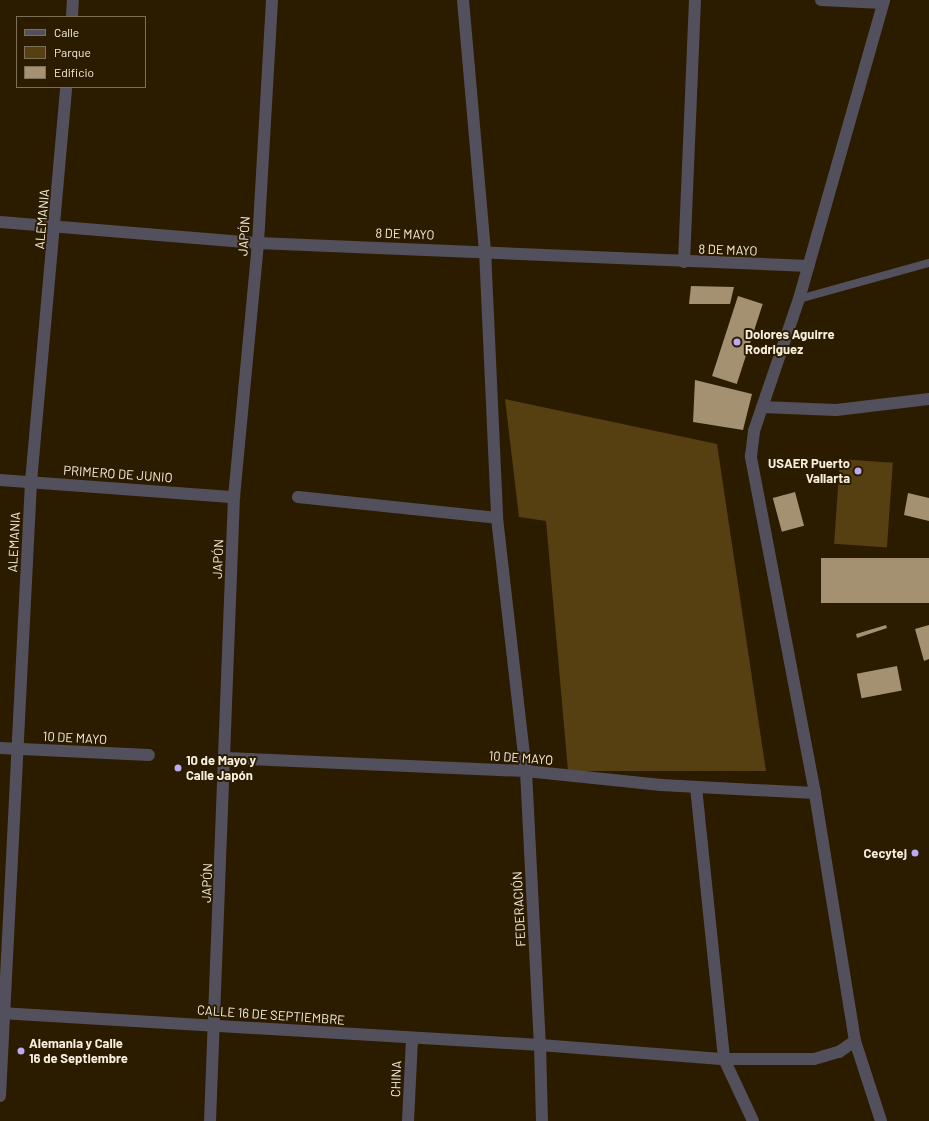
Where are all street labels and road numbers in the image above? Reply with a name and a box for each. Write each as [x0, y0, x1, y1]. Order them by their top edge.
street label: ALEMANIA [32, 188, 52, 250]
street label: JAPÓN [235, 216, 253, 256]
street label: 8 DE MAYO [375, 225, 435, 243]
street label: 8 DE MAYO [698, 241, 758, 259]
street label: PRIMERO DE JUNIO [63, 462, 173, 486]
street label: ALEMANIA [5, 511, 23, 573]
street label: JAPÓN [210, 539, 226, 579]
street label: 10 DE MAYO [42, 729, 108, 747]
street label: 10 DE MAYO [488, 748, 554, 768]
street label: JAPÓN [199, 863, 215, 903]
street label: FEDERACIÓN [509, 871, 529, 947]
street label: CALLE 16 DE SEPTIEMBRE [196, 1002, 346, 1028]
street label: CHINA [388, 1061, 404, 1097]

